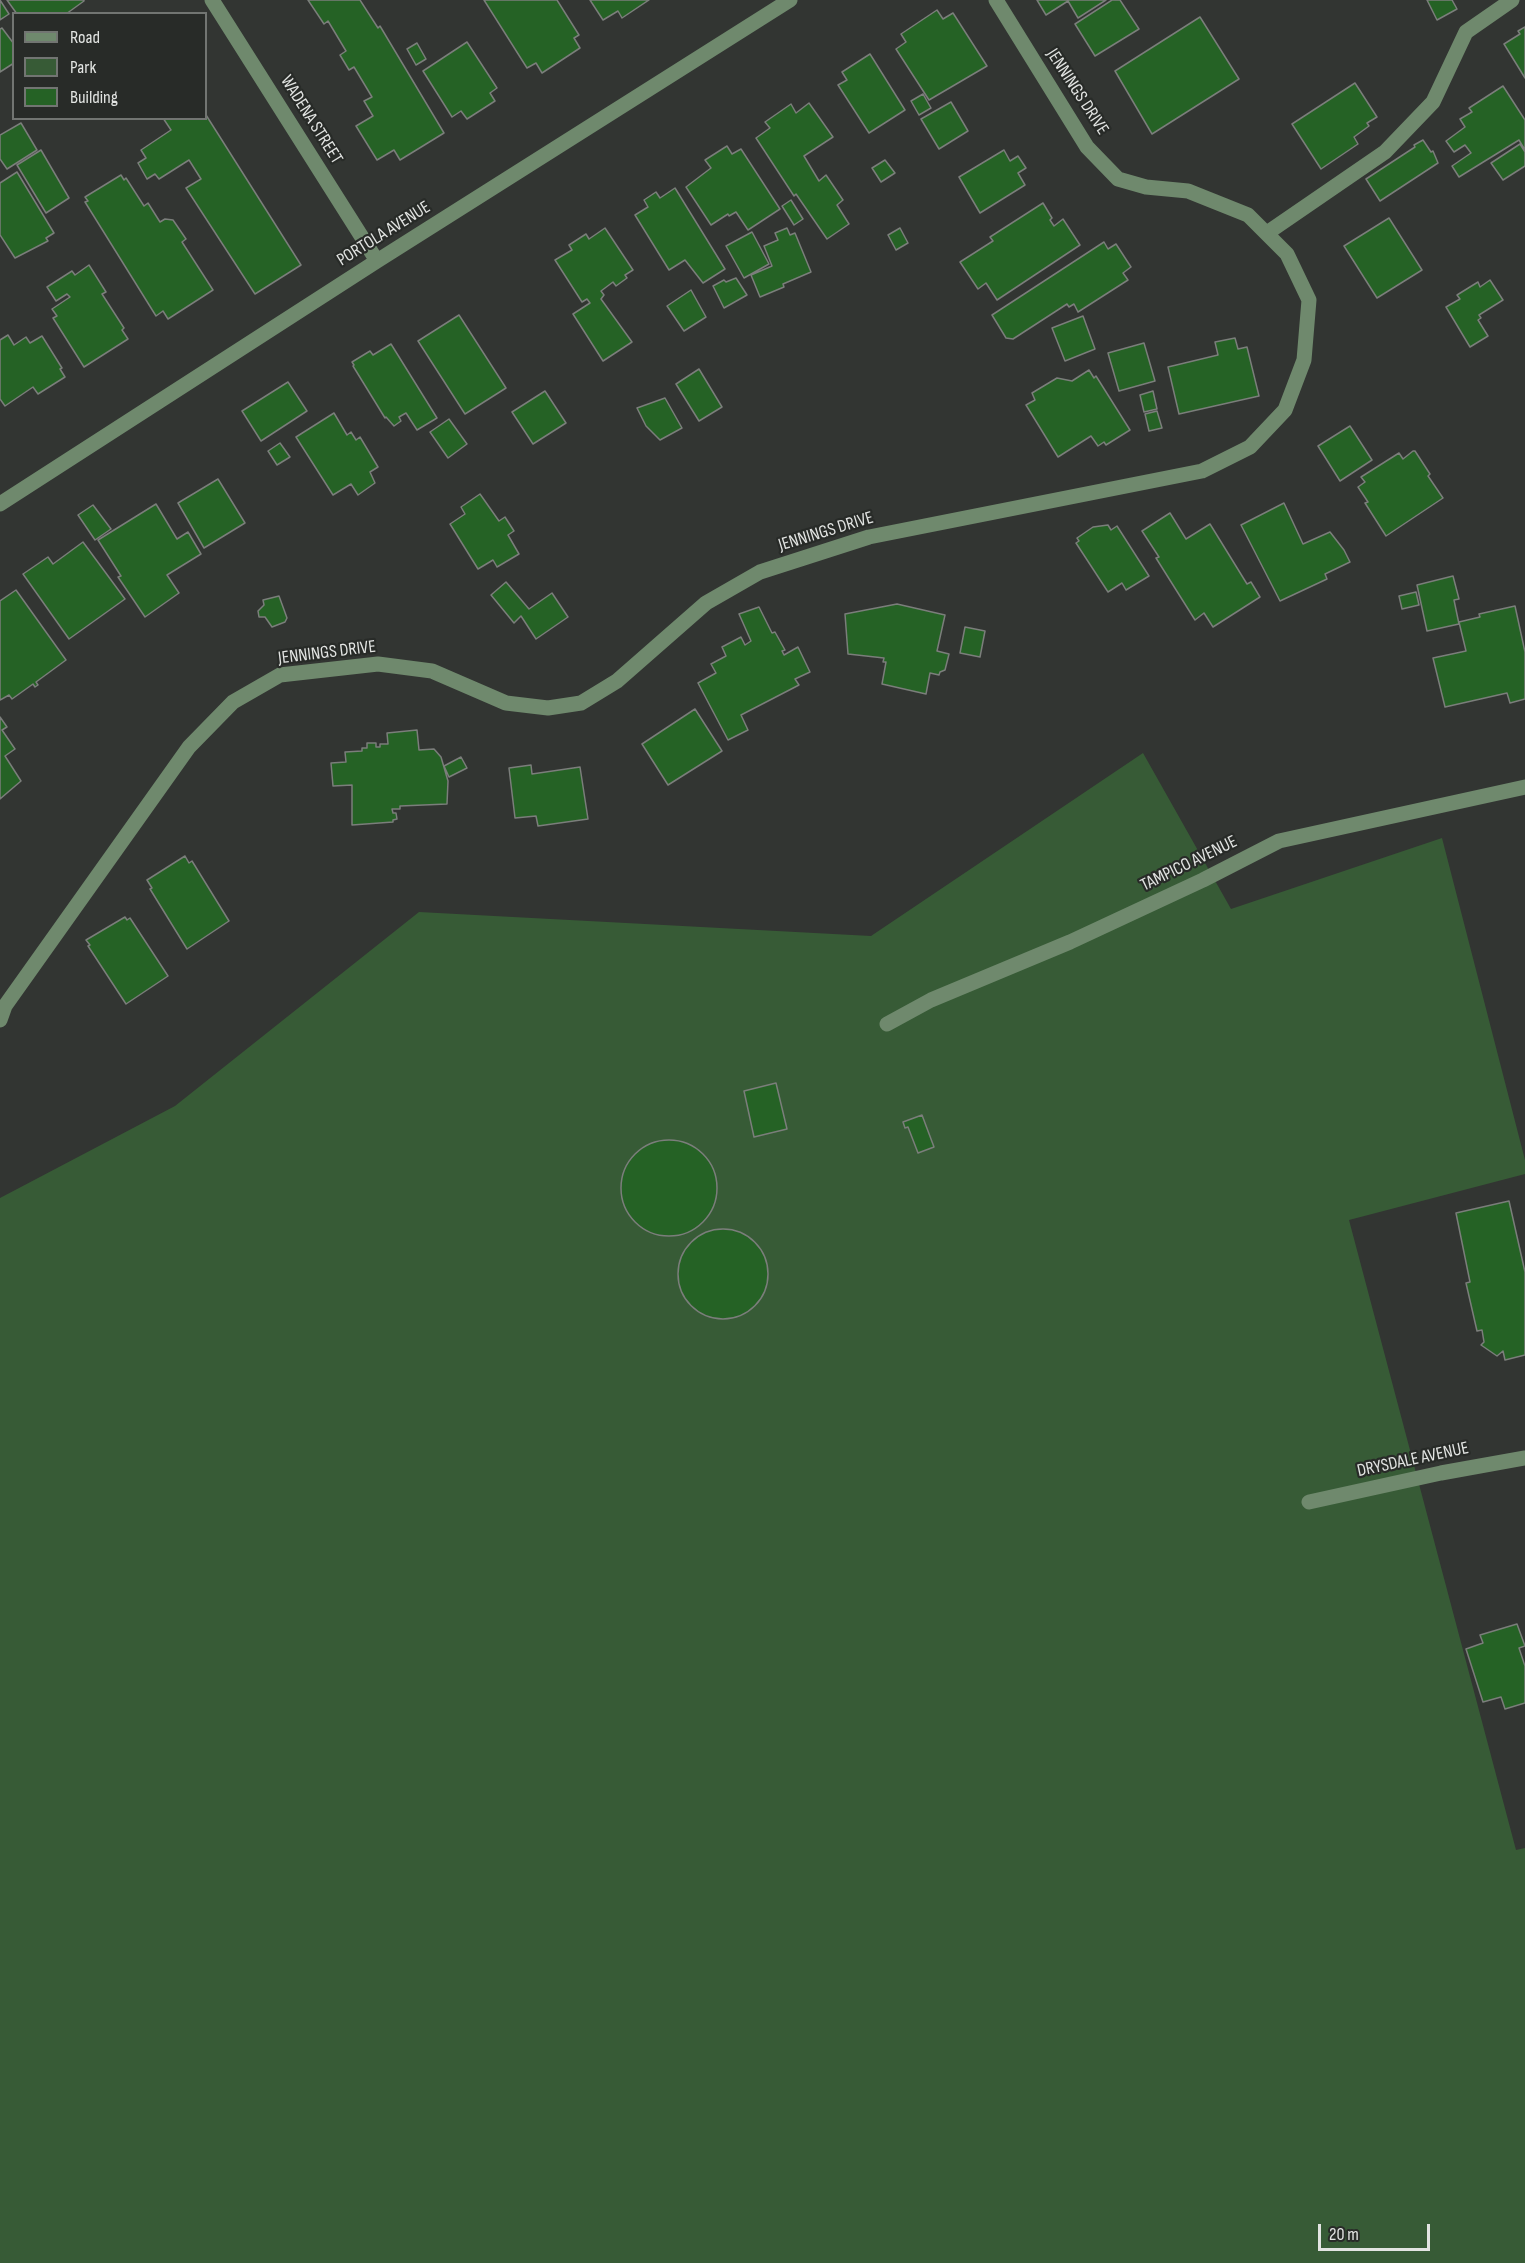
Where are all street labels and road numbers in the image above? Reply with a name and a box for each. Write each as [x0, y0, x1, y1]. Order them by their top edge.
street label: JENNINGS DRIVE [1041, 45, 1113, 139]
street label: WADENA STREET [275, 72, 347, 168]
street label: PORTOLA AVENUE [333, 197, 435, 271]
street label: JENNINGS DRIVE [776, 507, 876, 557]
street label: JENNINGS DRIVE [277, 636, 377, 670]
street label: TAMPICO AVENUE [1137, 831, 1241, 897]
street label: DRYSDALE AVENUE [1355, 1438, 1471, 1482]

